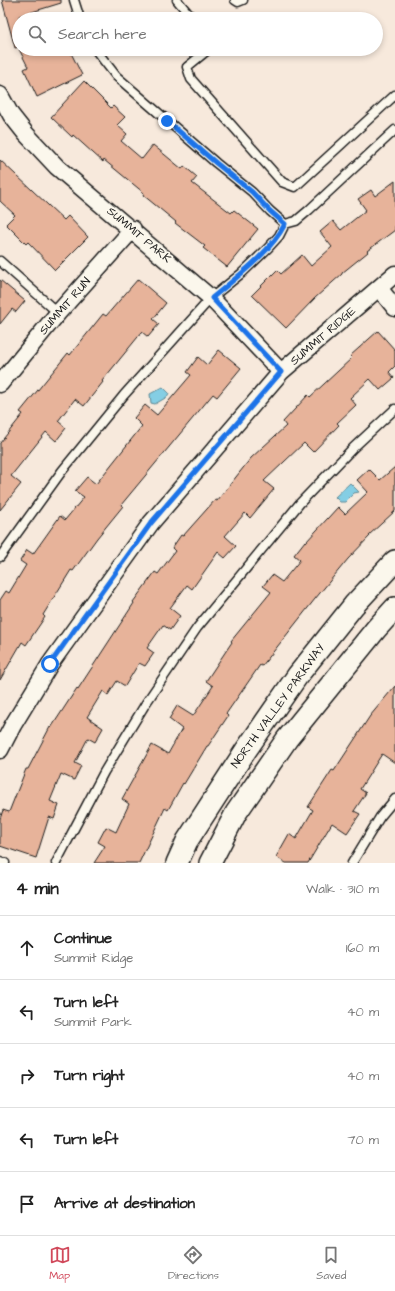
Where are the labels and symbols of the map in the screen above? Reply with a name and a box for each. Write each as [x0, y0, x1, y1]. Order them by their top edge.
route end [158, 112, 176, 130]
street label: SUMMIT PARK [103, 203, 175, 268]
street label: SUMMIT RUN [35, 273, 95, 338]
street label: SUMMIT RIDGE [286, 303, 360, 369]
street label: NORTH VALLEY PARKWAY [227, 640, 329, 772]
route start [41, 655, 59, 673]

